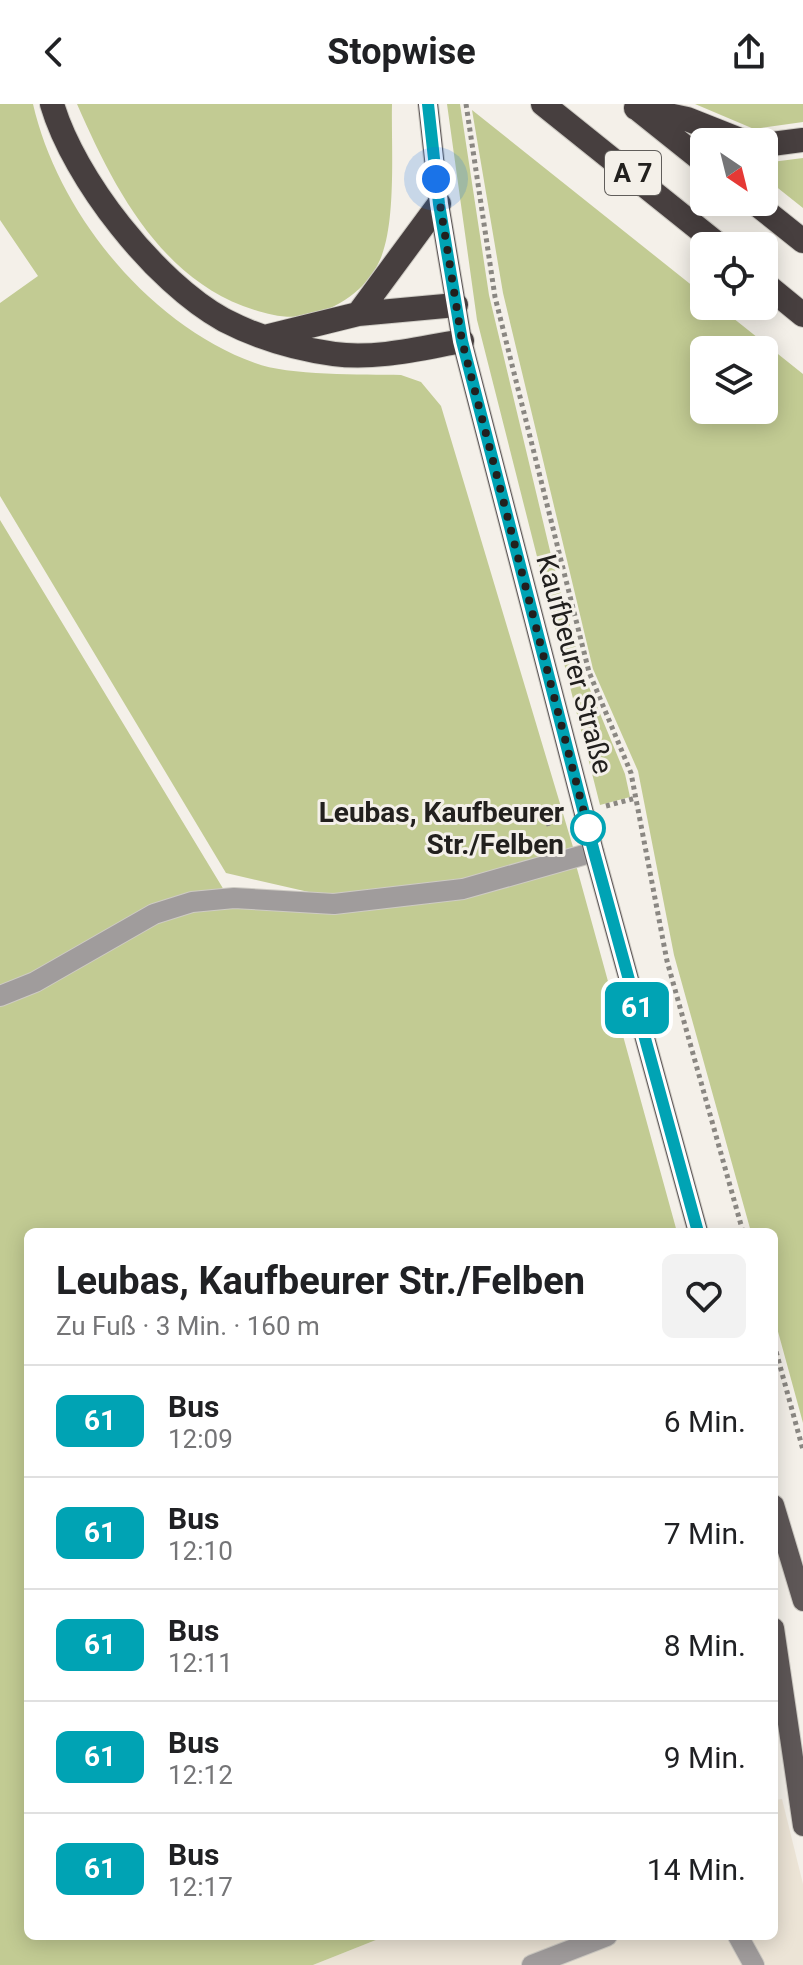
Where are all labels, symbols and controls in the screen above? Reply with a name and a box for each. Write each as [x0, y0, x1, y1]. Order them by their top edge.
icon: back [32, 30, 76, 74]
icon: share [727, 30, 771, 74]
text: Stopwise [327, 31, 476, 73]
north arrow [690, 128, 778, 216]
map controls [690, 128, 778, 424]
road number: A 7 [605, 151, 661, 195]
your location [416, 159, 456, 199]
button: locate [690, 232, 778, 320]
button: layers [690, 336, 778, 424]
street label: Kaufbeurer Straße [529, 551, 620, 778]
place label: Leubas, Kaufbeurer Str./Felben [319, 796, 564, 861]
marker: Leubas, Kaufbeurer Str./Felben [571, 811, 605, 845]
line badge: 61 [601, 982, 673, 1034]
text: 61 [621, 991, 653, 1024]
button: heart [662, 1254, 746, 1338]
text: Leubas, Kaufbeurer Str./Felben [56, 1259, 585, 1303]
text: Zu Fuß · 3 Min. · 160 m [56, 1311, 320, 1341]
text: Bus [168, 1389, 219, 1424]
text: 61 [84, 1404, 116, 1437]
text: 6 Min. [664, 1404, 746, 1439]
text: 12:09 [168, 1424, 233, 1454]
text: Bus [168, 1501, 219, 1536]
text: 61 [84, 1516, 116, 1549]
text: 7 Min. [664, 1516, 746, 1551]
text: 12:10 [168, 1536, 233, 1566]
text: Bus [168, 1613, 219, 1648]
text: 61 [84, 1628, 116, 1661]
text: 8 Min. [664, 1628, 746, 1663]
text: 12:11 [168, 1648, 233, 1678]
text: Bus [168, 1725, 219, 1760]
text: 61 [84, 1740, 116, 1773]
text: 9 Min. [664, 1740, 746, 1775]
text: 12:12 [168, 1760, 233, 1790]
text: Bus [168, 1837, 219, 1872]
text: 61 [84, 1852, 116, 1885]
text: 14 Min. [647, 1852, 746, 1887]
text: 12:17 [168, 1872, 233, 1902]

